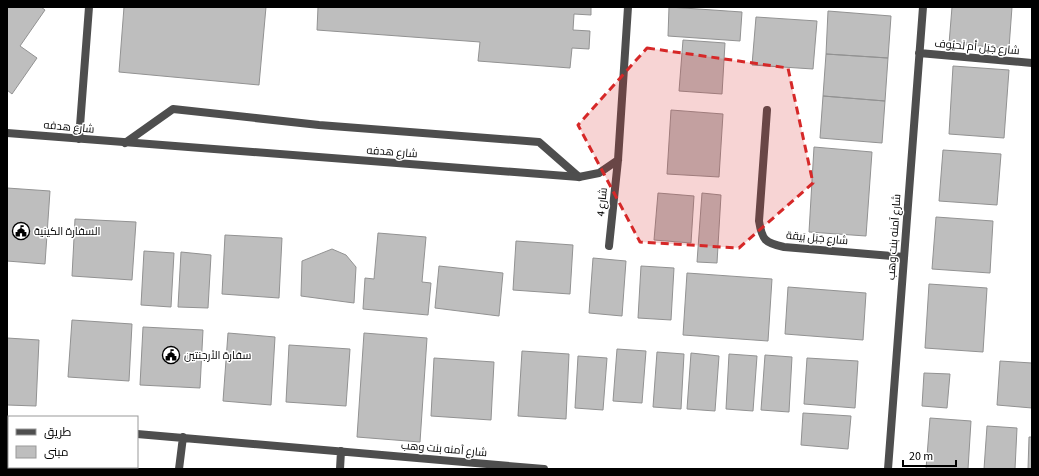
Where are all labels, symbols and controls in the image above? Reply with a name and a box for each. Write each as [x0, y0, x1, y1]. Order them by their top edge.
street label: شارع جَبَل أم لَحيُوف [934, 36, 1020, 58]
street label: شارع هدفه [43, 117, 95, 137]
street label: شارع هدفه [366, 143, 418, 161]
street label: شارع 4 [593, 187, 611, 217]
street label: شارع آمنه بنت وهب [884, 193, 904, 281]
public building icon: السفارة الكينية [11, 221, 31, 241]
place label: السفارة الكينية [34, 224, 101, 239]
street label: شارع جَبَل بَيقة [785, 228, 849, 248]
public building icon: سفارة الأرجنتين [161, 345, 181, 365]
place label: سفارة الأرجنتين [184, 348, 251, 363]
legend [8, 416, 138, 468]
text: طريق [44, 424, 72, 441]
street label: شارع آمنه بنت وهب [400, 438, 488, 460]
scale bar [903, 442, 956, 468]
text: مبنى [44, 444, 69, 461]
text: 20 m [909, 448, 933, 465]

